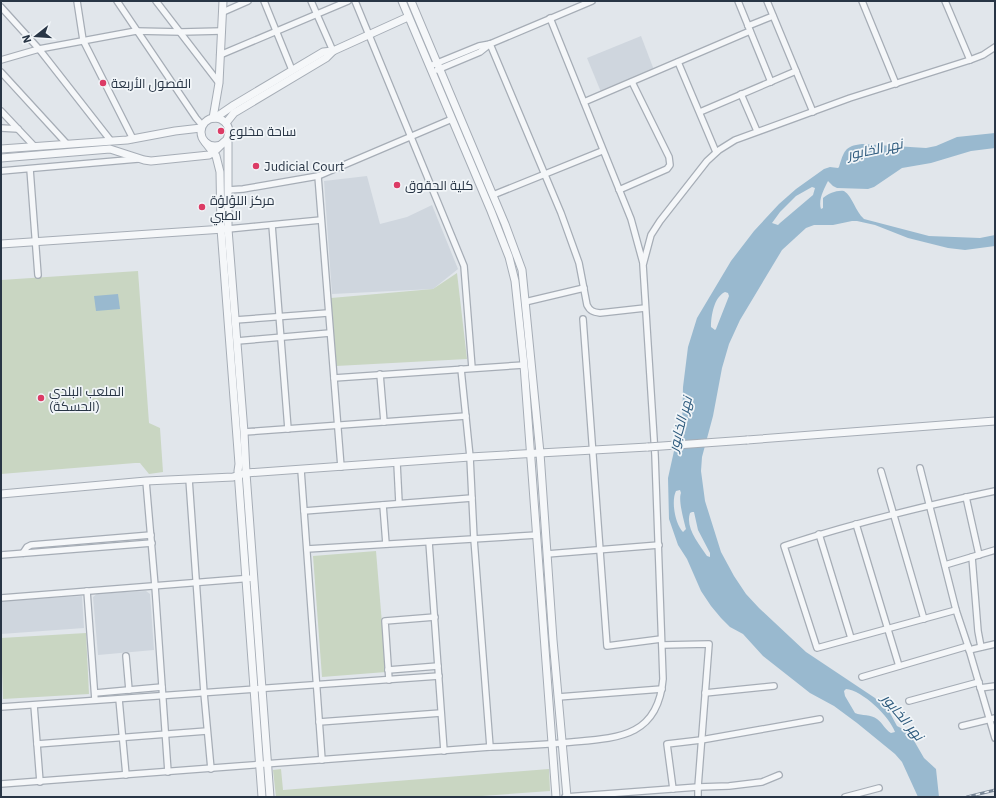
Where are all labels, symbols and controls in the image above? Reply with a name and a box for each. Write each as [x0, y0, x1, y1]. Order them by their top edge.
north arrow [16, 16, 56, 56]
text: N [19, 33, 34, 45]
place label: الفصول الأربعة [111, 75, 191, 92]
marker: الفصول الأربعة [98, 78, 108, 88]
place label: ساحة مخلوع [229, 123, 296, 140]
marker: ساحة مخلوع [216, 126, 226, 136]
water label: نهر الخابور [844, 134, 906, 164]
place label: Judicial Court [264, 158, 344, 175]
marker: Judicial Court [251, 161, 261, 171]
place label: كلية الحقوق [405, 177, 473, 194]
marker: كلية الحقوق [392, 180, 402, 190]
place label: مركز اللؤلؤة الطبي [210, 192, 275, 226]
marker: مركز اللؤلؤة الطبي [197, 202, 207, 212]
place label: الملعب البلدي (الحسكة) [49, 383, 124, 415]
marker: الملعب البلدي (الحسكة) [36, 393, 46, 403]
water label: نهر الخابور [664, 393, 696, 455]
water label: نهر الخابور [877, 688, 929, 745]

